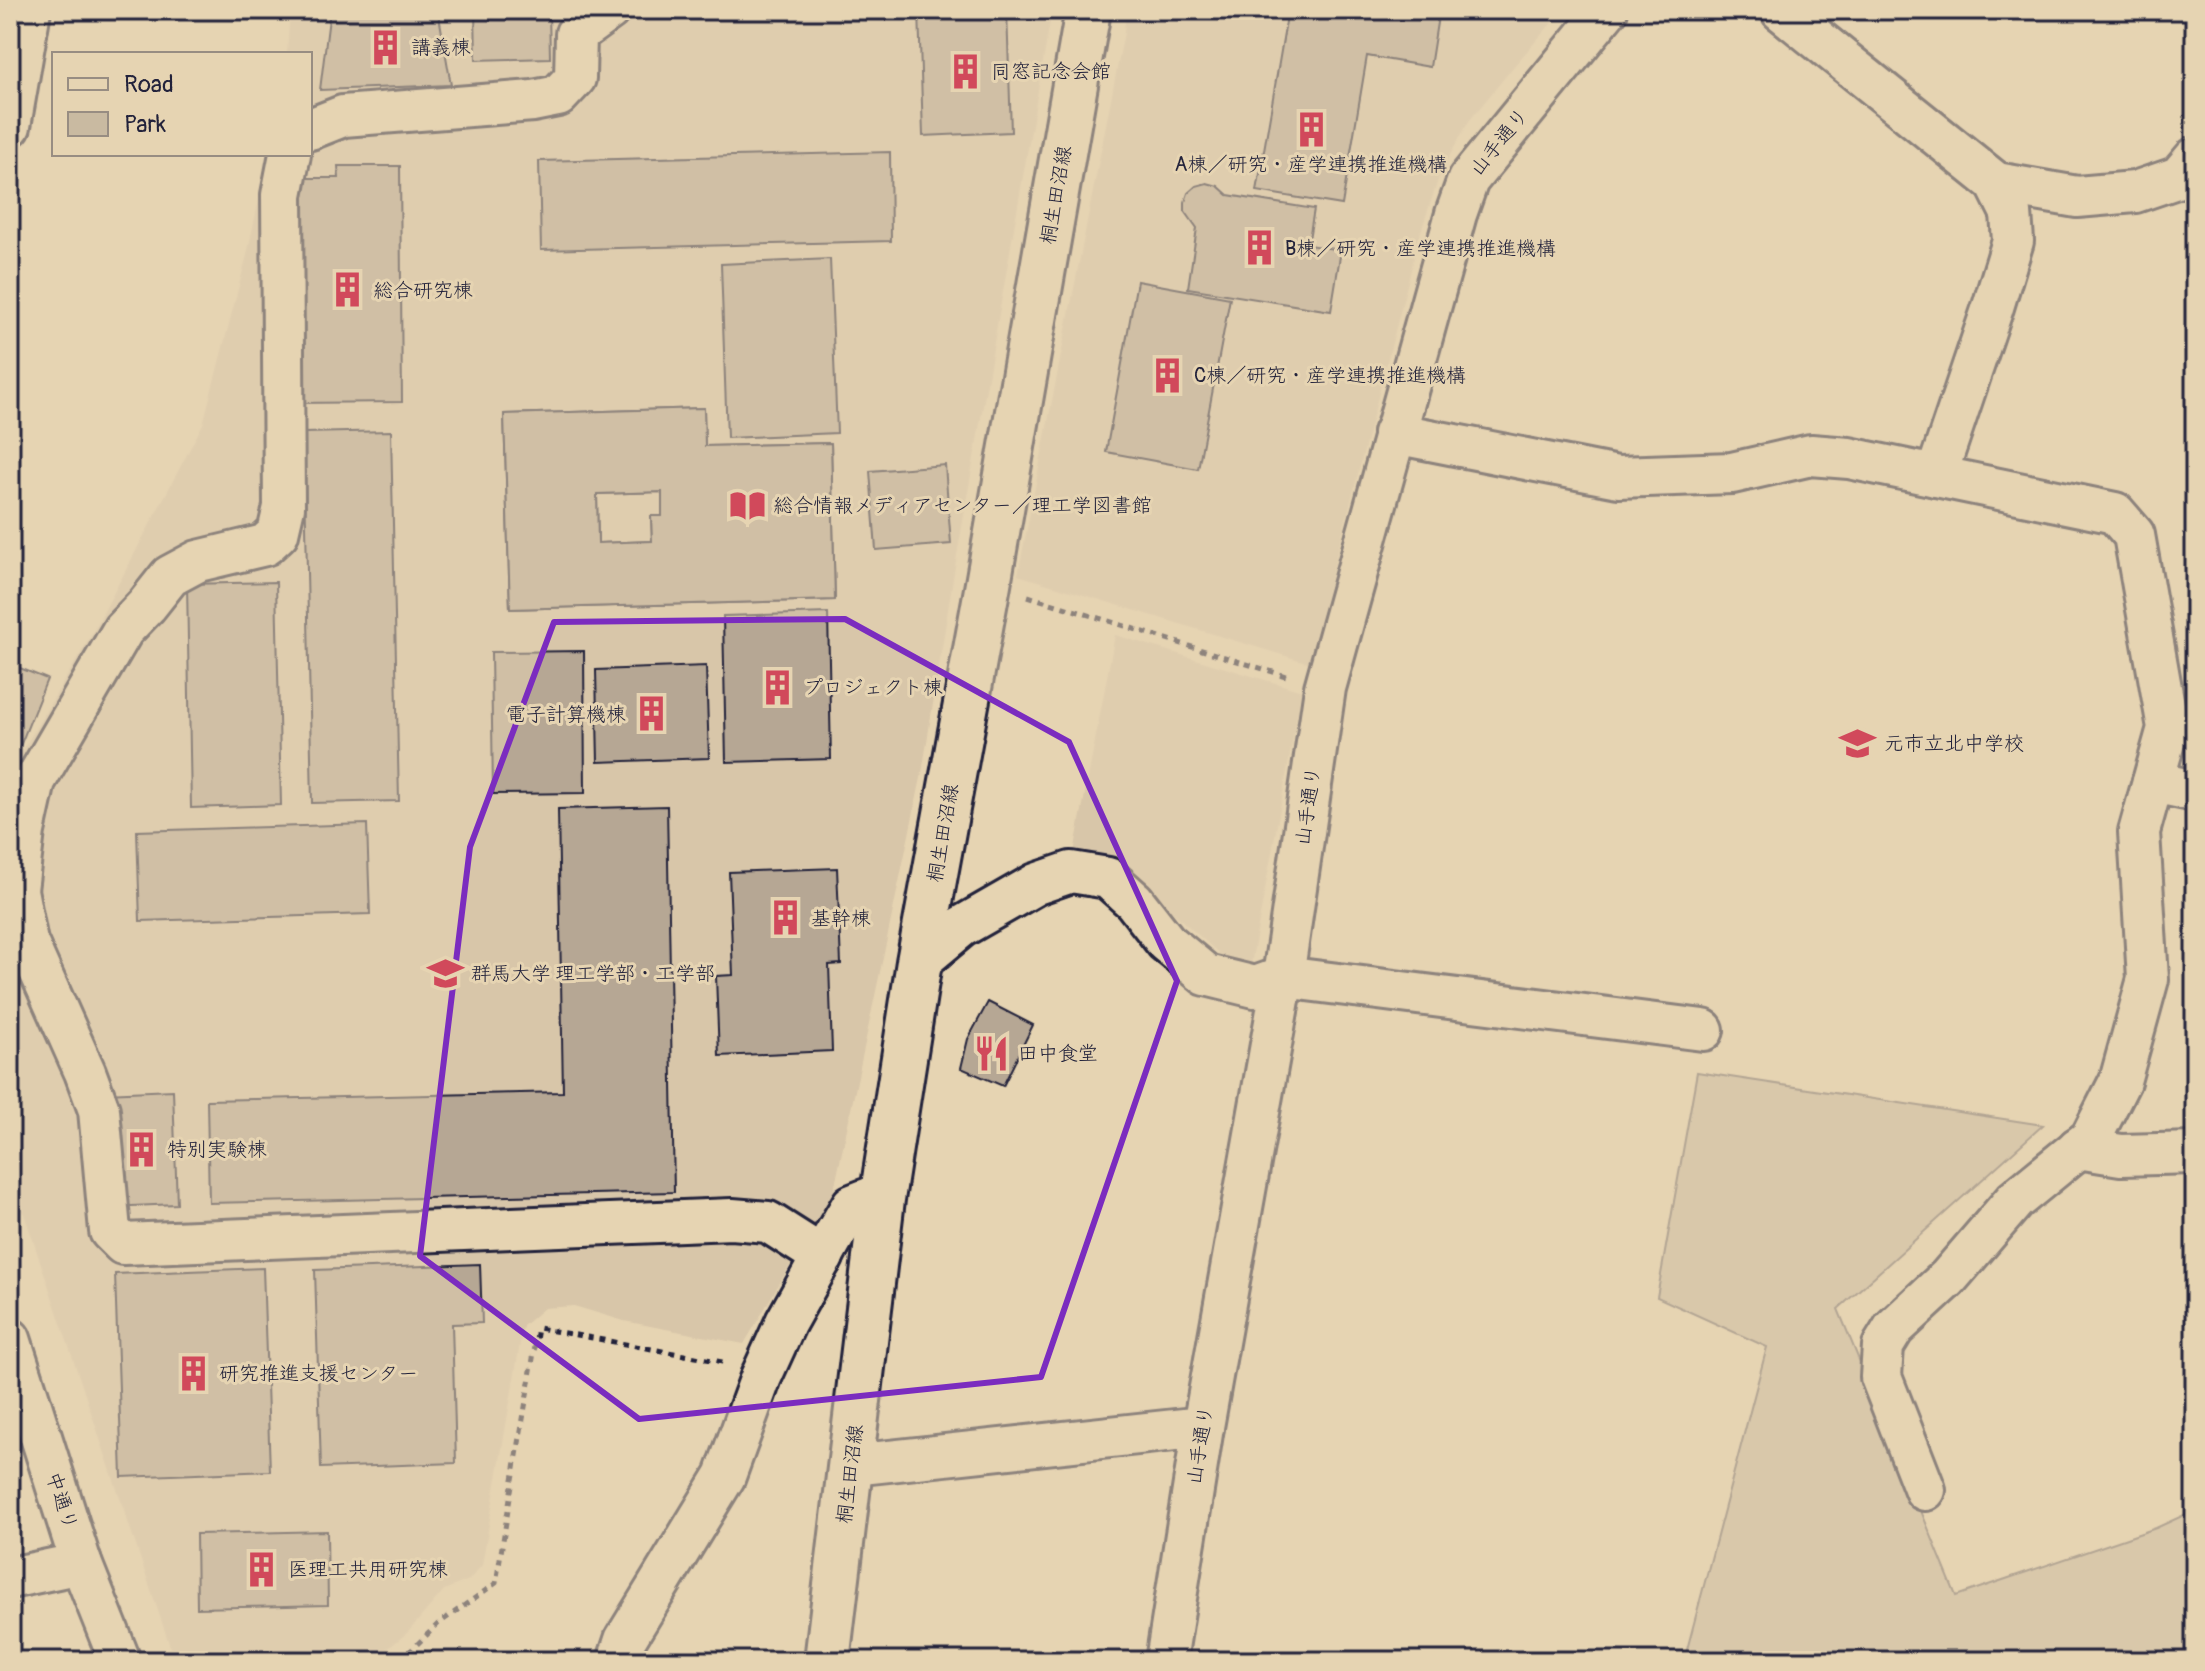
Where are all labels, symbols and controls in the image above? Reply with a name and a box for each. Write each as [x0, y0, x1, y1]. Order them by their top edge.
building icon: 講義棟 [366, 28, 404, 66]
place label: 講義棟 [411, 35, 471, 60]
legend [52, 52, 312, 156]
building icon: 同窓記念会館 [946, 52, 984, 90]
place label: 同窓記念会館 [991, 59, 1111, 84]
text: Road [124, 70, 174, 99]
street label: 山手通り [1464, 103, 1534, 181]
text: Park [124, 110, 166, 139]
building icon: A棟／研究・産学連携推進機構 [1292, 110, 1330, 148]
street label: 桐生田沼線 [1035, 144, 1077, 246]
place label: A棟／研究・産学連携推進機構 [1175, 152, 1447, 177]
building icon: B棟／研究・産学連携推進機構 [1240, 229, 1278, 267]
place label: B棟／研究・産学連携推進機構 [1285, 236, 1556, 261]
building icon: 総合研究棟 [328, 271, 366, 309]
place label: 総合研究棟 [373, 278, 473, 303]
building icon: C棟／研究・産学連携推進機構 [1149, 356, 1187, 394]
place label: C棟／研究・産学連携推進機構 [1194, 363, 1466, 388]
library icon: 総合情報メディアセンター／理工学図書館 [728, 486, 766, 524]
place label: 総合情報メディアセンター／理工学図書館 [773, 493, 1152, 518]
building icon: プロジェクト棟 [758, 668, 796, 706]
place label: プロジェクト棟 [803, 675, 943, 700]
building icon: 電子計算機棟 [633, 695, 671, 733]
place label: 電子計算機棟 [506, 702, 626, 727]
school or university icon: 元市立北中学校 [1839, 724, 1877, 762]
place label: 元市立北中学校 [1884, 731, 2024, 756]
street label: 山手通り [1290, 765, 1326, 847]
street label: 桐生田沼線 [922, 782, 964, 884]
building icon: 基幹棟 [766, 899, 804, 937]
place label: 基幹棟 [811, 906, 871, 931]
school or university icon: 群馬大学 理工学部・工学部 [426, 954, 464, 992]
place label: 群馬大学 理工学部・工学部 [471, 961, 715, 986]
restaurant icon: 田中食堂 [973, 1034, 1011, 1072]
place label: 田中食堂 [1018, 1041, 1098, 1066]
building icon: 特別実験棟 [122, 1130, 160, 1168]
place label: 特別実験棟 [167, 1137, 267, 1162]
building icon: 研究推進支援センター [174, 1354, 212, 1392]
place label: 研究推進支援センター [219, 1361, 418, 1386]
street label: 山手通り [1181, 1404, 1219, 1486]
street label: 桐生田沼線 [831, 1423, 869, 1525]
street label: 中通り [41, 1469, 83, 1533]
building icon: 医理工共用研究棟 [243, 1550, 281, 1588]
place label: 医理工共用研究棟 [288, 1557, 448, 1582]

